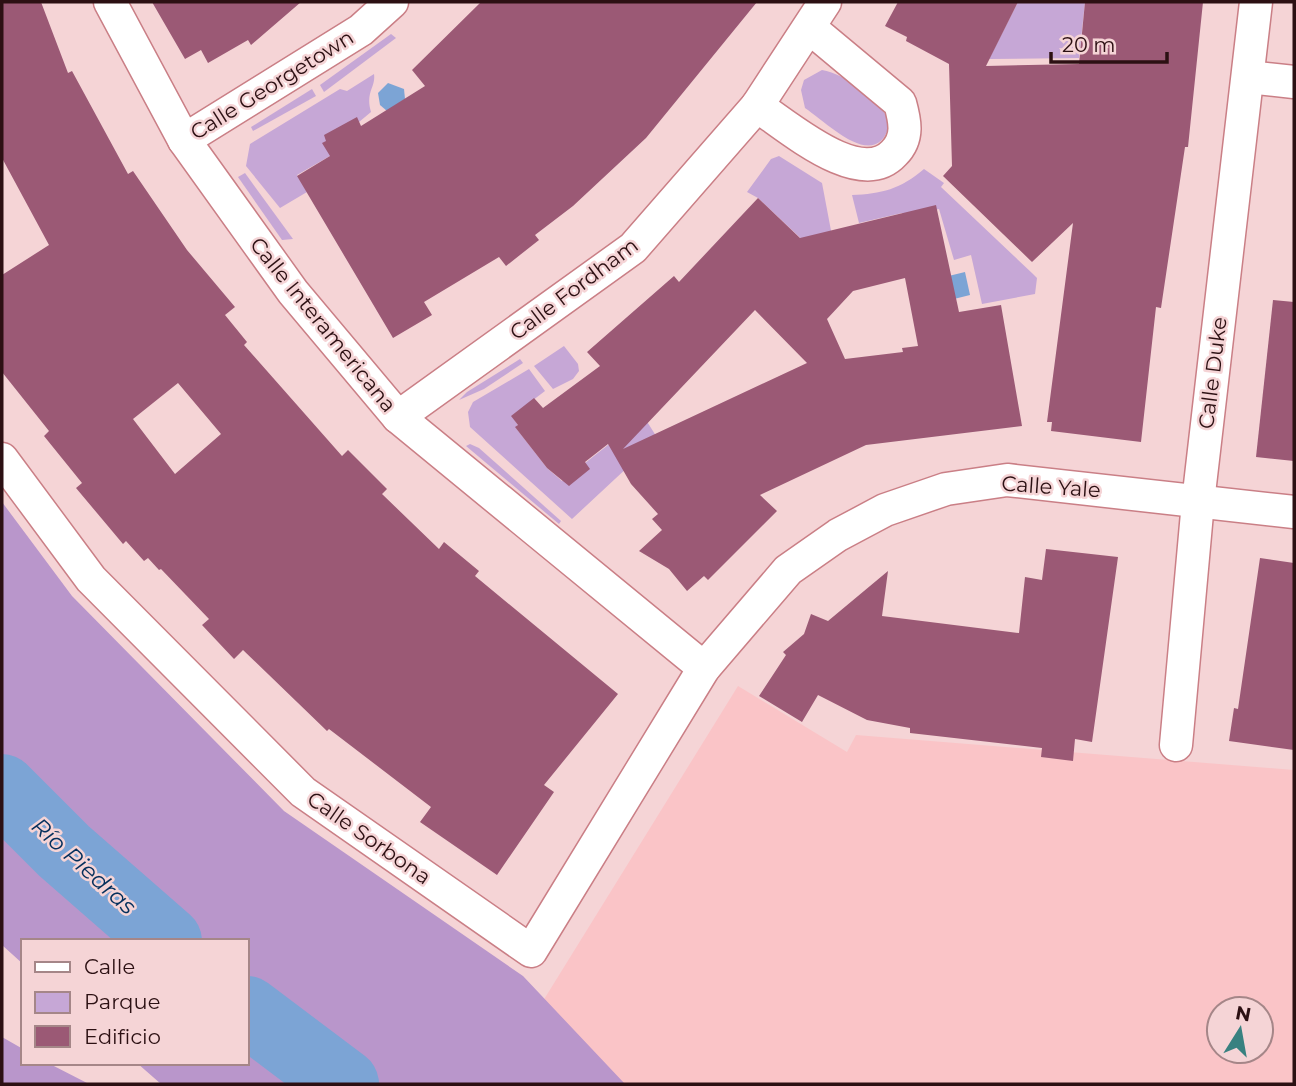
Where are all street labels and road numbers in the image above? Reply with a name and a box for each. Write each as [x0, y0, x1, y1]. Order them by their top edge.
street label: Calle Georgetown [186, 24, 358, 145]
street label: Calle Interamericana [245, 232, 402, 417]
street label: Calle Fordham [505, 232, 643, 345]
street label: Calle Duke [1193, 315, 1232, 430]
street label: Calle Yale [1001, 471, 1101, 502]
street label: Calle Sorbona [303, 786, 436, 889]

